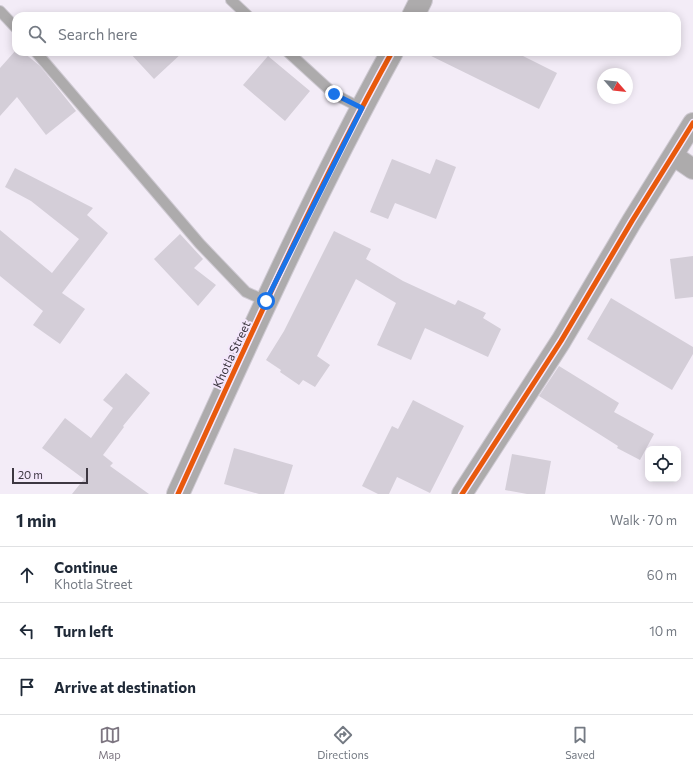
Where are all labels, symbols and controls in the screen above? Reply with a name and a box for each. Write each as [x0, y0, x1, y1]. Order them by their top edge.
search box [12, 12, 681, 56]
icon: search [26, 23, 48, 45]
text: Search here [58, 25, 137, 43]
north arrow [597, 68, 633, 104]
route end [325, 85, 343, 103]
route start [257, 292, 275, 310]
street label: Khotla Street [209, 318, 253, 390]
map controls [645, 446, 681, 482]
button: locate [645, 446, 681, 482]
scale bar [12, 466, 88, 485]
text: 20 m [18, 468, 43, 481]
text: 1 min [16, 510, 56, 531]
text: Walk · 70 m [610, 512, 677, 528]
text: Continue [54, 558, 118, 576]
icon: ahead [16, 564, 38, 586]
text: 60 m [647, 567, 677, 583]
text: Khotla Street [54, 576, 133, 592]
icon: left [16, 620, 38, 642]
text: Turn left [54, 622, 113, 640]
text: 10 m [649, 623, 677, 639]
icon: arrive [16, 676, 38, 698]
text: Arrive at destination [54, 678, 196, 696]
tab: Map [98, 724, 121, 761]
tab: Directions [317, 724, 369, 761]
tab: Saved [565, 724, 595, 761]

